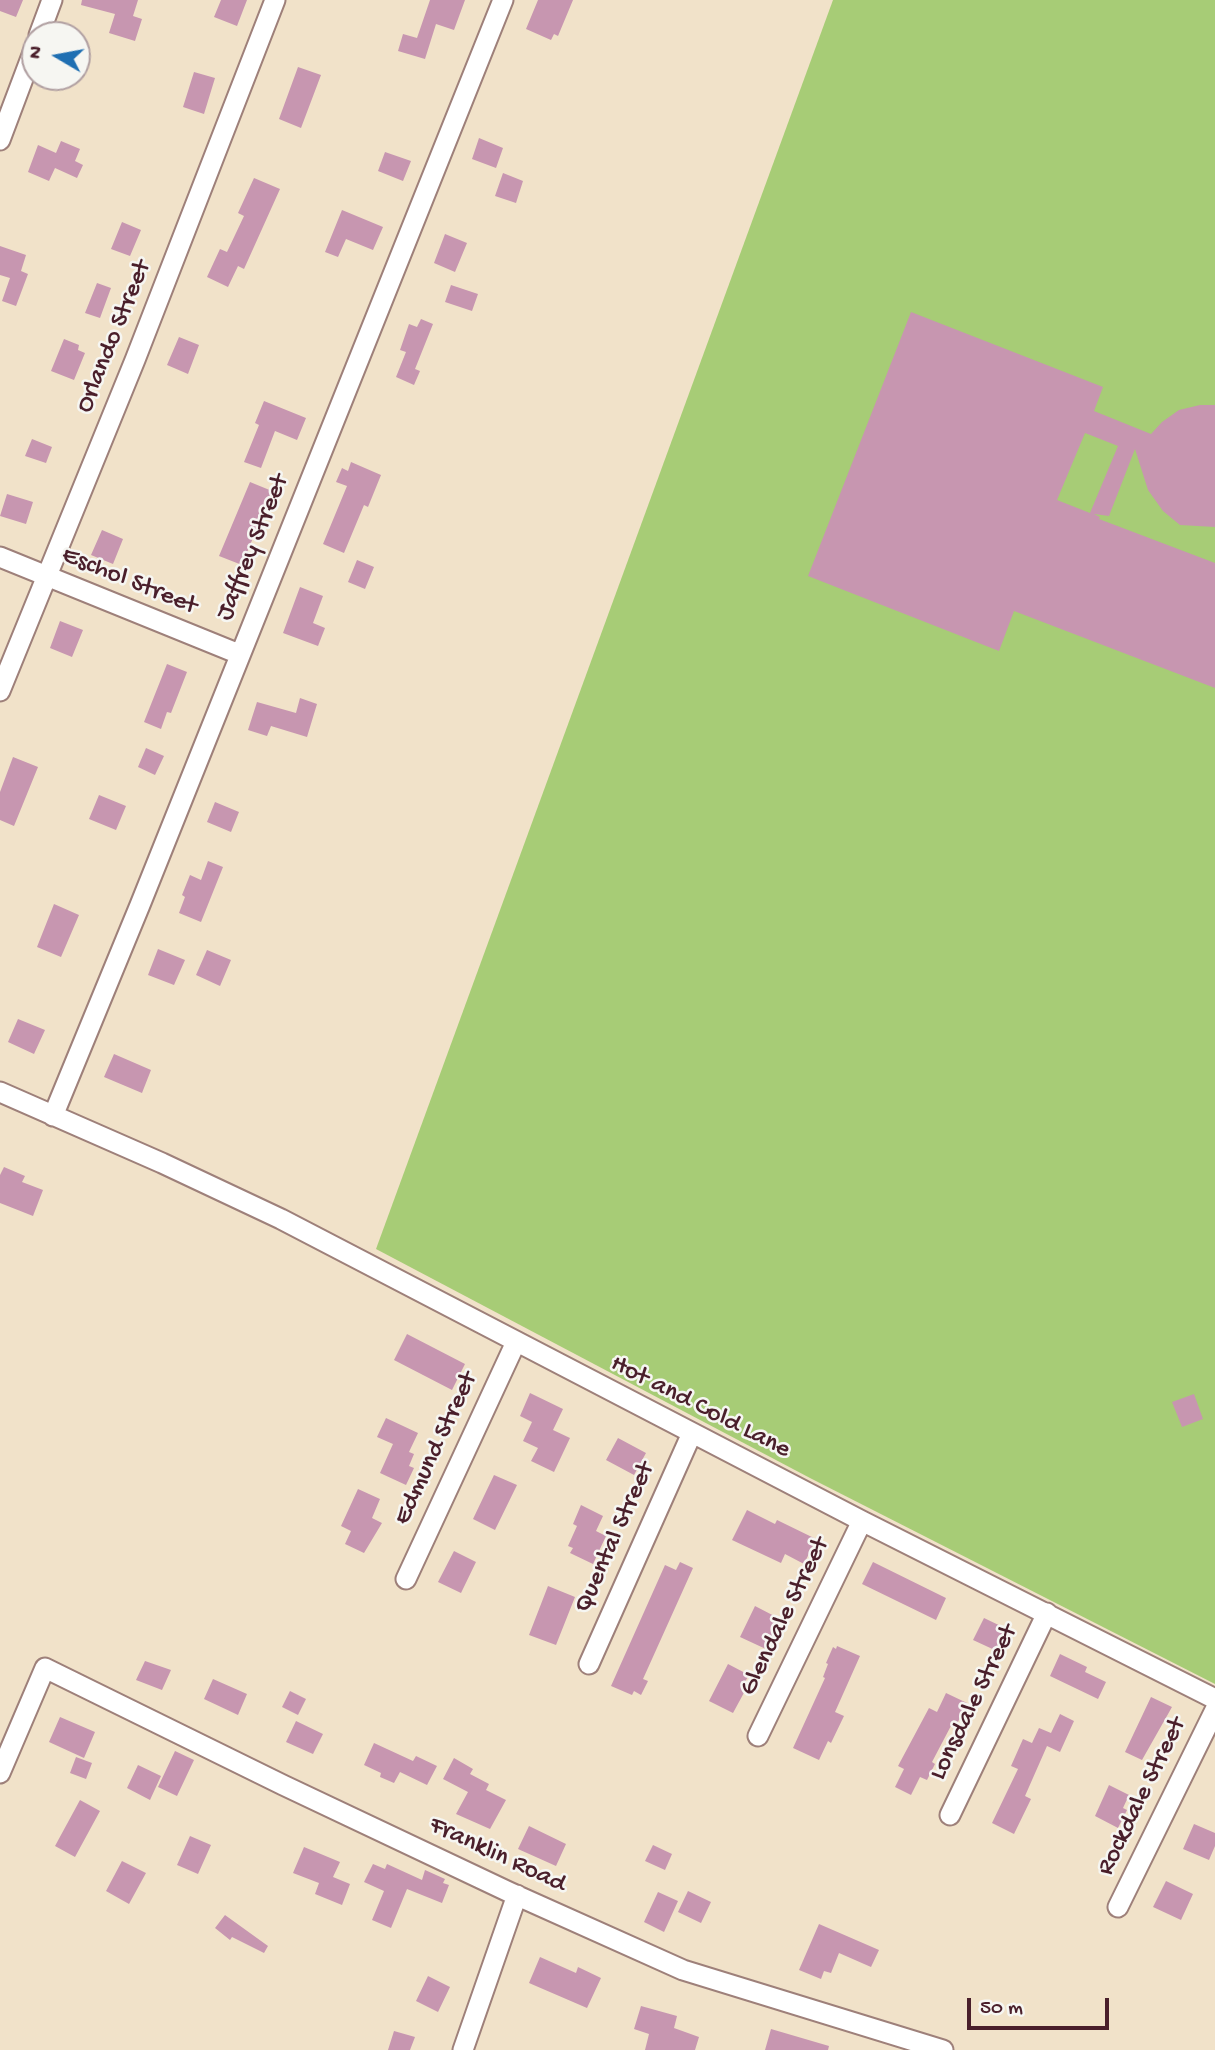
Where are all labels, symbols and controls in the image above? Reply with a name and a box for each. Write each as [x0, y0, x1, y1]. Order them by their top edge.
north arrow [21, 21, 91, 91]
text: N [24, 45, 49, 61]
street label: Orlando Street [70, 256, 160, 418]
street label: Jaffrey Street [210, 470, 298, 626]
street label: Eschol Street [57, 541, 201, 623]
street label: Hot and Cold Lane [605, 1349, 795, 1467]
street label: Edmund Street [388, 1368, 486, 1530]
street label: Quental Street [569, 1458, 663, 1618]
street label: Glendale Street [734, 1533, 838, 1701]
street label: Lonsdale Street [924, 1620, 1026, 1786]
street label: Rockdale Street [1091, 1713, 1195, 1881]
street label: Franklin Road [424, 1811, 570, 1901]
scale bar [970, 1983, 1112, 2027]
text: 50 m [980, 1997, 1023, 2022]

